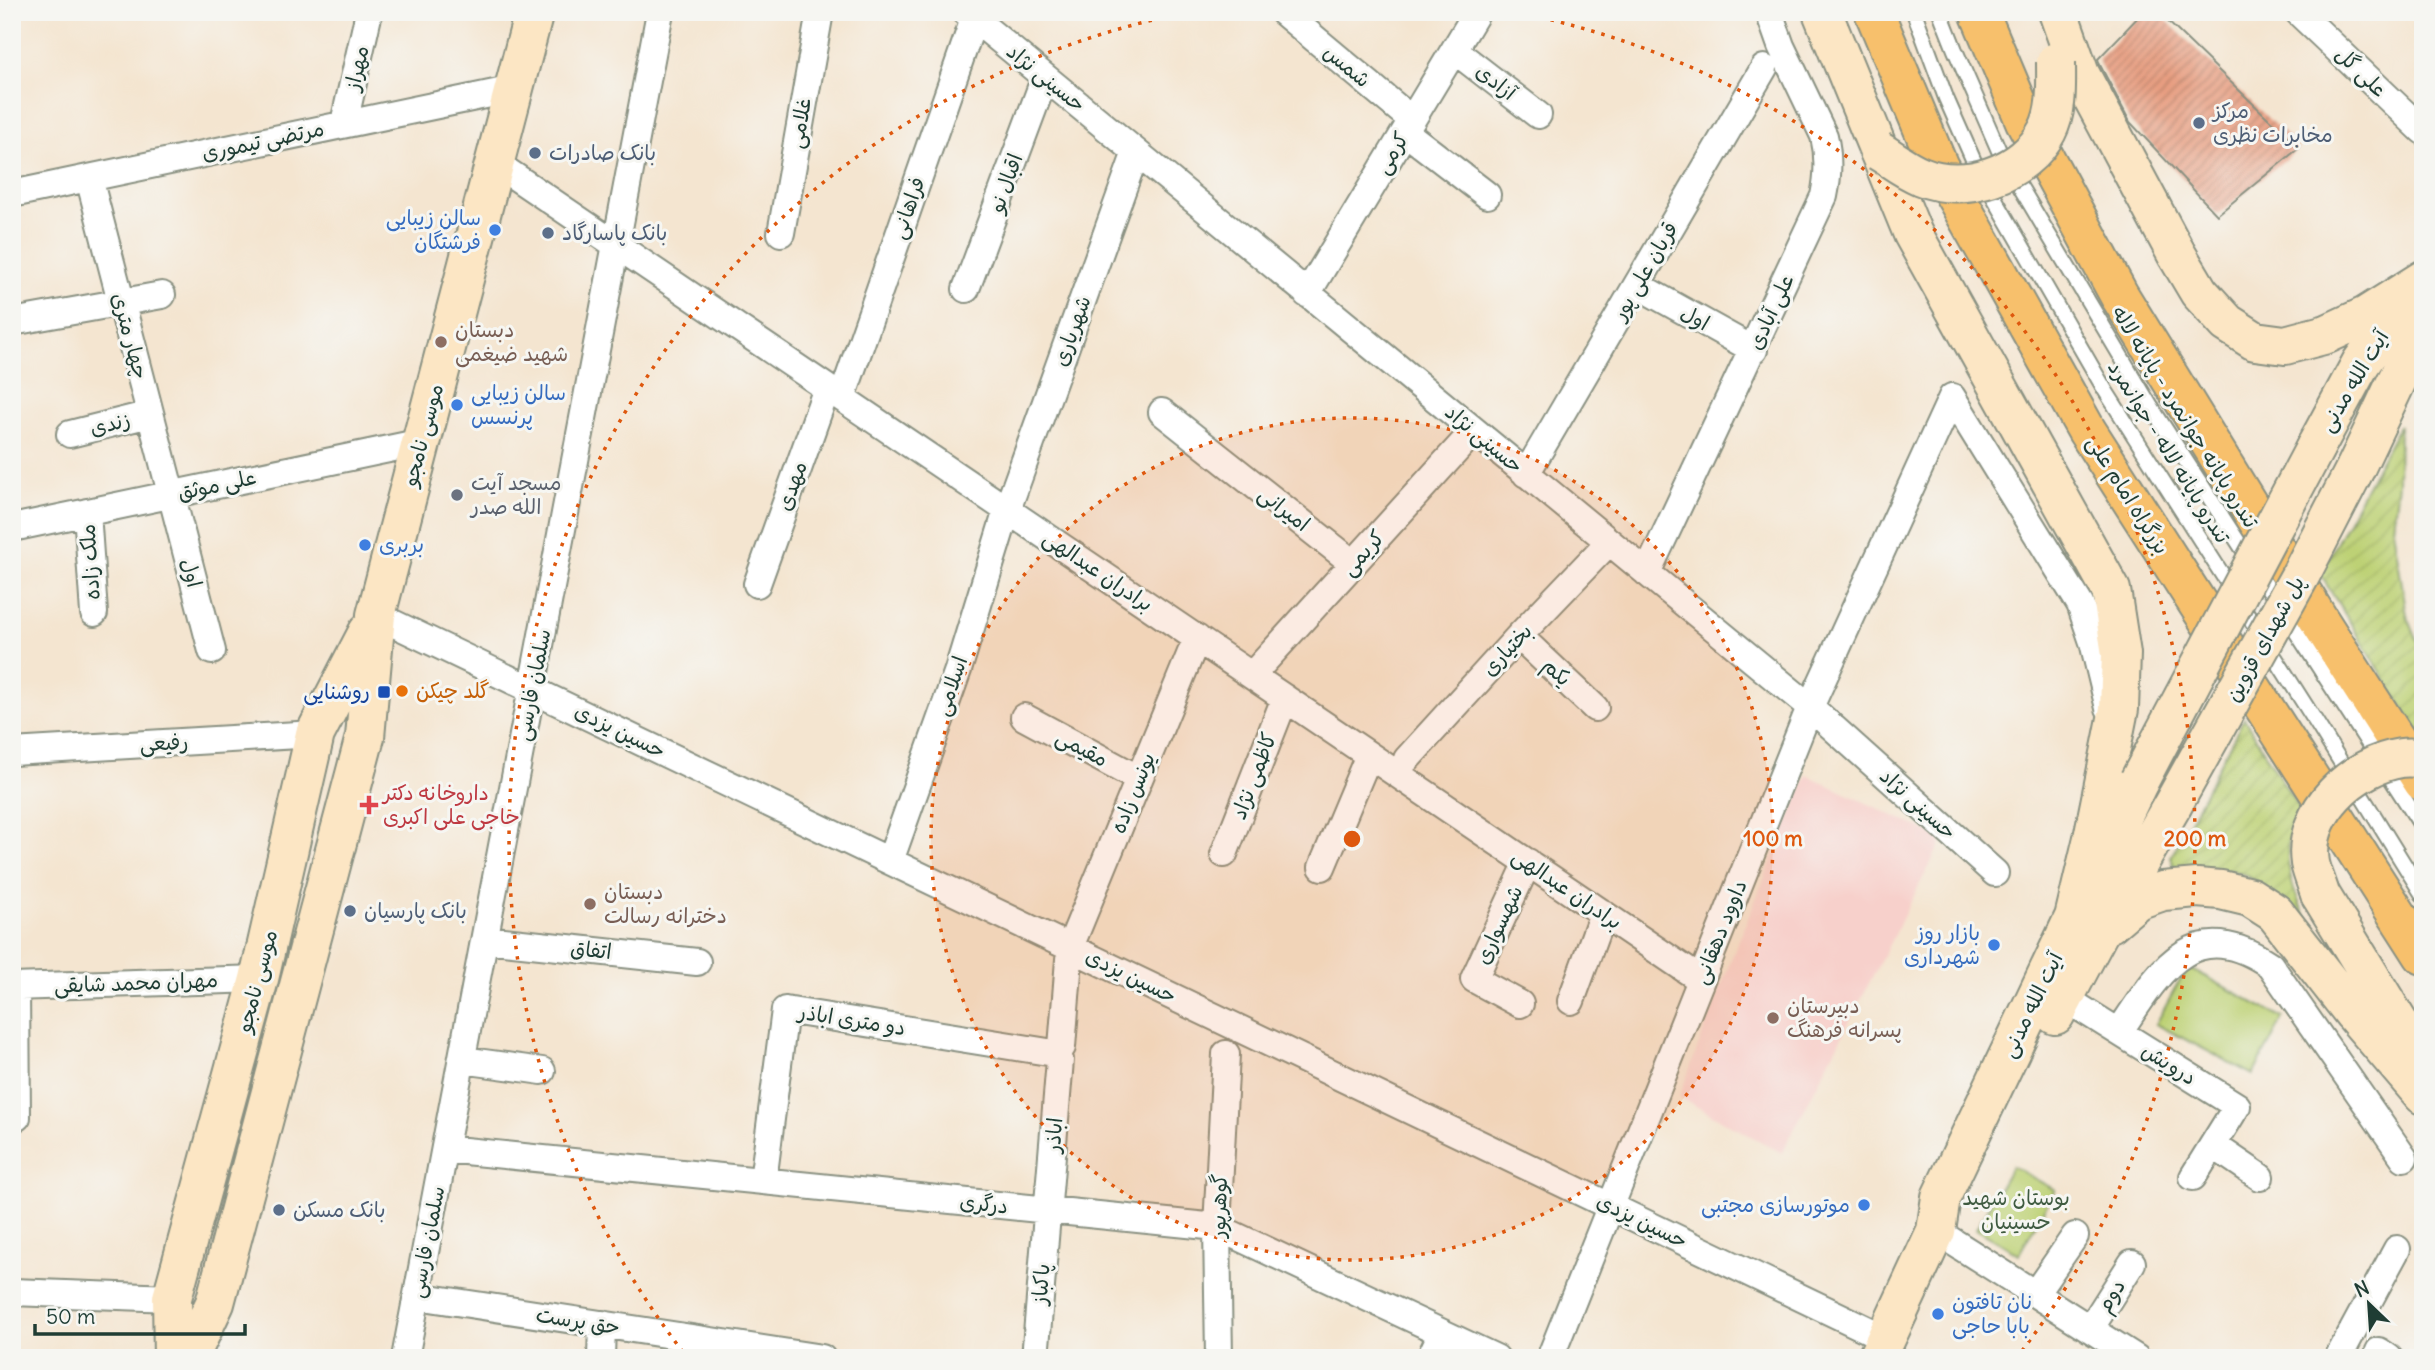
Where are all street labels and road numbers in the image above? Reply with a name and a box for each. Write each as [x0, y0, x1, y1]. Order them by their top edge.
street label: حسینی نژاد [1001, 38, 1091, 118]
street label: شمس [1318, 38, 1376, 93]
street label: علی گل [2329, 40, 2393, 104]
street label: مهراز [338, 43, 375, 95]
street label: آزادی [1470, 57, 1523, 106]
street label: غلامی [782, 95, 818, 151]
street label: مرتضی تیموری [199, 114, 327, 168]
street label: کرمی [1369, 127, 1415, 179]
street label: اقبال نو [982, 150, 1029, 218]
street label: فراهانی [884, 173, 932, 243]
street label: قربان علی پور [1605, 217, 1684, 327]
street label: علی آبادی [1741, 270, 1801, 354]
street label: چهار متری [106, 290, 155, 382]
street label: شهریاری [1046, 292, 1097, 370]
street label: اول [1676, 299, 1714, 336]
street label: تندرو پایانه جوانمرد - پایانه لاله [2105, 301, 2265, 534]
street label: آیت‌ الله مدنی [2313, 324, 2396, 437]
street label: تندرو پایانه لاله - جوانمرد [2101, 355, 2237, 549]
street label: موسی نامجو [395, 381, 450, 491]
street label: حسینی نژاد [1439, 398, 1529, 480]
street label: زندی [87, 405, 133, 442]
street label: بزرگراه امام علی [2079, 430, 2176, 561]
street label: مهدی [770, 457, 813, 514]
street label: علی موثق [175, 463, 259, 507]
street label: امیرانی [1252, 480, 1316, 538]
street label: ملک زاده [73, 523, 106, 601]
street label: برادران عبدالهی [1038, 524, 1158, 618]
street label: کریمی [1335, 524, 1391, 582]
street label: اول [175, 555, 208, 590]
street label: پل شهدای قزوین [2219, 571, 2310, 706]
street label: بختیاری [1476, 618, 1538, 682]
street label: سلمان فارسی [508, 627, 558, 743]
street label: یکم [1535, 652, 1577, 694]
street label: اسلامی [928, 653, 974, 719]
street label: حسین یزدی [570, 697, 670, 764]
street label: مقیمی [1051, 723, 1113, 773]
street label: رفیعی [139, 728, 189, 758]
street label: کاظمی نژاد [1225, 729, 1283, 823]
street label: یونس زاده [1104, 748, 1161, 837]
street label: حسینی نژاد [1874, 762, 1962, 846]
street label: برادران عبدالهی [1507, 842, 1627, 936]
street label: داوود دهقانی [1686, 876, 1754, 988]
street label: شهسواری [1469, 881, 1529, 969]
street label: موسی نامجو [229, 927, 284, 1037]
street label: اتفاق [569, 934, 613, 965]
street label: حسین یزدی [1081, 942, 1181, 1009]
street label: آیت الله مدنی [1994, 947, 2070, 1062]
street label: مهران محمد شایقی [53, 966, 219, 1000]
street label: دو متری اباذر [795, 997, 908, 1041]
street label: درویش [2137, 1036, 2202, 1091]
street label: اباذر [1038, 1116, 1068, 1156]
street label: گوهرپور [1204, 1173, 1234, 1240]
street label: سلمان فارسی [402, 1184, 452, 1300]
street label: حسین یزدی [1592, 1187, 1692, 1254]
street label: درگری [958, 1188, 1010, 1219]
street label: پاکباز [1025, 1262, 1056, 1308]
street label: دوم [2090, 1274, 2134, 1319]
street label: حق پرست [534, 1301, 622, 1340]

